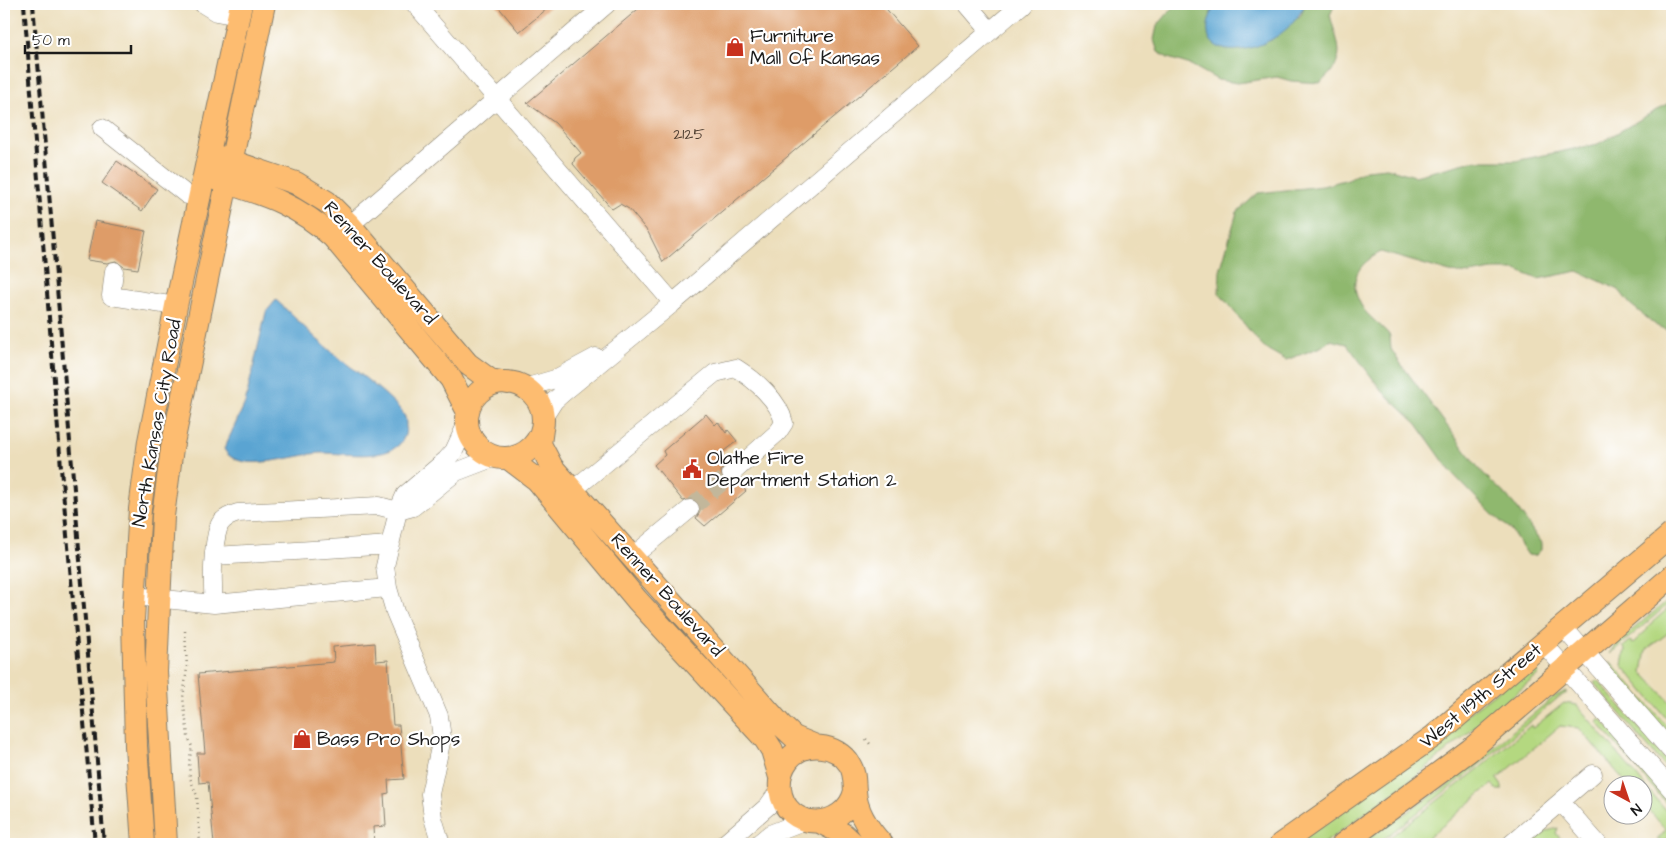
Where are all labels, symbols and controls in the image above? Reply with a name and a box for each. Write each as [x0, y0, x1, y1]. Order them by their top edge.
scale bar [25, 22, 131, 54]
place label: Furniture Mall Of Kansas [750, 23, 880, 72]
text: 50 m [32, 30, 70, 51]
shop icon: Furniture Mall Of Kansas [724, 36, 746, 58]
house number: 2125 [673, 123, 706, 145]
street label: Renner Boulevard [317, 195, 443, 331]
street label: North Kansas City Road [125, 317, 190, 529]
place label: Olathe Fire Department Station 2 [707, 445, 897, 494]
public building icon: Olathe Fire Department Station 2 [681, 458, 703, 480]
street label: Renner Boulevard [604, 527, 730, 663]
street label: West 119th Street [1414, 637, 1548, 755]
place label: Bass Pro Shops [317, 726, 460, 753]
shop icon: Bass Pro Shops [291, 728, 313, 750]
north arrow [1604, 776, 1654, 826]
text: N [1626, 799, 1646, 820]

